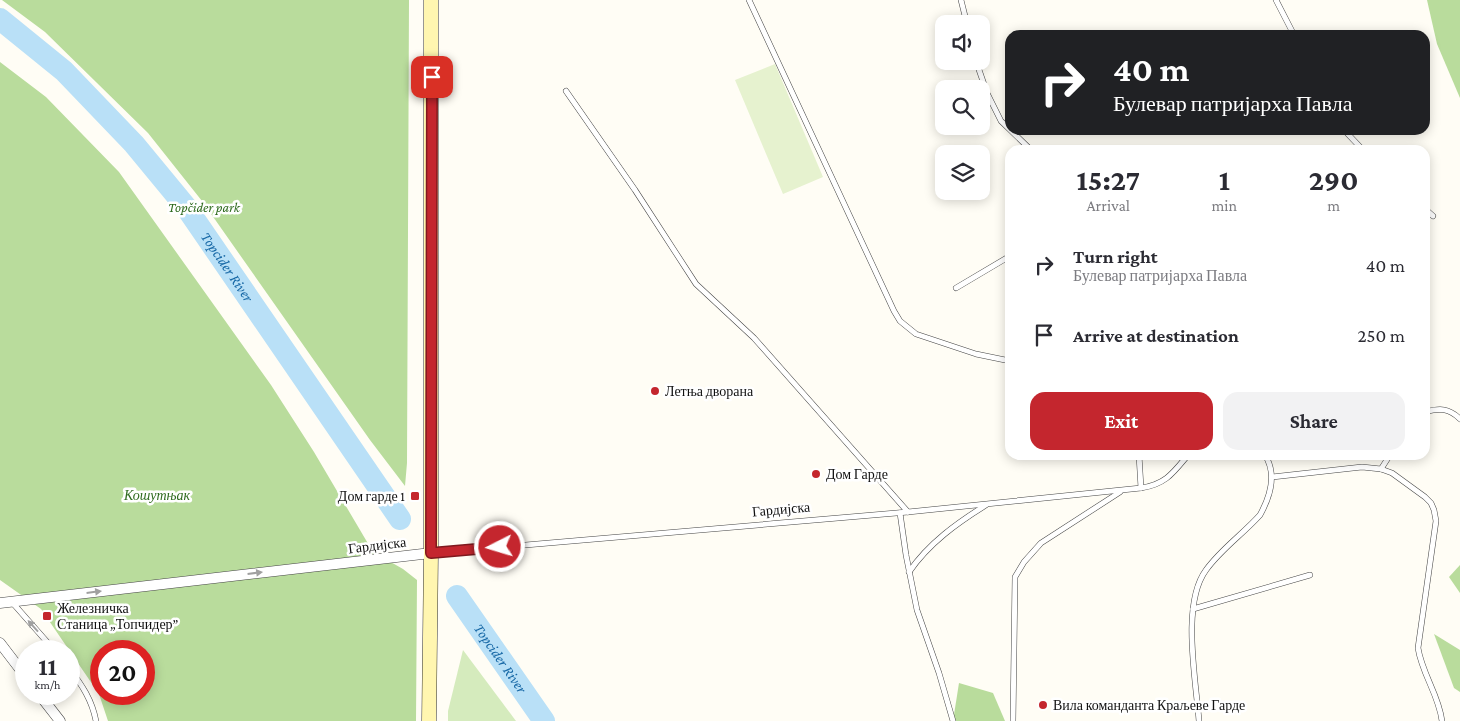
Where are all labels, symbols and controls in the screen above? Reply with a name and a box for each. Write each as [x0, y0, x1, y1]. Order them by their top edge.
map controls [935, 15, 990, 200]
button: sound [935, 15, 990, 70]
icon: right [1030, 50, 1095, 115]
text: 40 m [1113, 50, 1190, 89]
pin [411, 56, 453, 98]
icon: arrive [418, 63, 446, 91]
button: search [935, 80, 990, 135]
text: Булевар патријарха Павла [1113, 91, 1352, 116]
button: layers [935, 145, 990, 200]
text: 15:27 [1077, 163, 1140, 196]
text: 1 [1219, 163, 1230, 196]
text: 290 [1309, 163, 1358, 196]
text: Arrival [1086, 197, 1130, 214]
text: min [1211, 197, 1237, 214]
text: m [1327, 197, 1340, 214]
park label: Topčider park [168, 199, 241, 215]
water label: Topcider River [198, 229, 257, 305]
text: Turn right [1073, 246, 1158, 267]
icon: right [1030, 251, 1058, 279]
text: 40 m [1366, 255, 1405, 276]
text: Булевар патријарха Павла [1073, 267, 1247, 284]
icon: arrive [1030, 321, 1058, 349]
text: Arrive at destination [1073, 325, 1239, 346]
text: 250 m [1357, 325, 1405, 346]
place label: Летња дворана [665, 383, 754, 399]
marker: Летња дворана [649, 385, 661, 397]
button: Exit [1030, 392, 1213, 450]
button: Share [1223, 392, 1405, 450]
place label: Дом Гарде [826, 466, 888, 482]
marker: Дом Гарде [810, 468, 822, 480]
park label: Кошутњак [123, 487, 191, 503]
place label: Дом гарде 1 [338, 488, 405, 504]
marker: Дом гарде 1 [409, 490, 421, 502]
street label: Гардијска [751, 498, 812, 520]
position arrow [473, 520, 525, 572]
street label: Гардијска [347, 533, 408, 556]
one-way arrow [248, 569, 264, 577]
one-way arrow [86, 588, 102, 596]
place label: Железничка Станица „Топчидер” [57, 600, 179, 632]
marker: Железничка Станица „Топчидер” [41, 610, 53, 622]
one-way arrow [27, 621, 39, 633]
water label: Topcider River [471, 621, 530, 697]
speed limit sign: 20 [90, 640, 155, 705]
text: 11 [38, 653, 57, 680]
text: km/h [35, 678, 60, 692]
place label: Вила команданта Краљеве Гарде [1053, 697, 1245, 713]
marker: Вила команданта Краљеве Гарде [1037, 699, 1049, 711]

